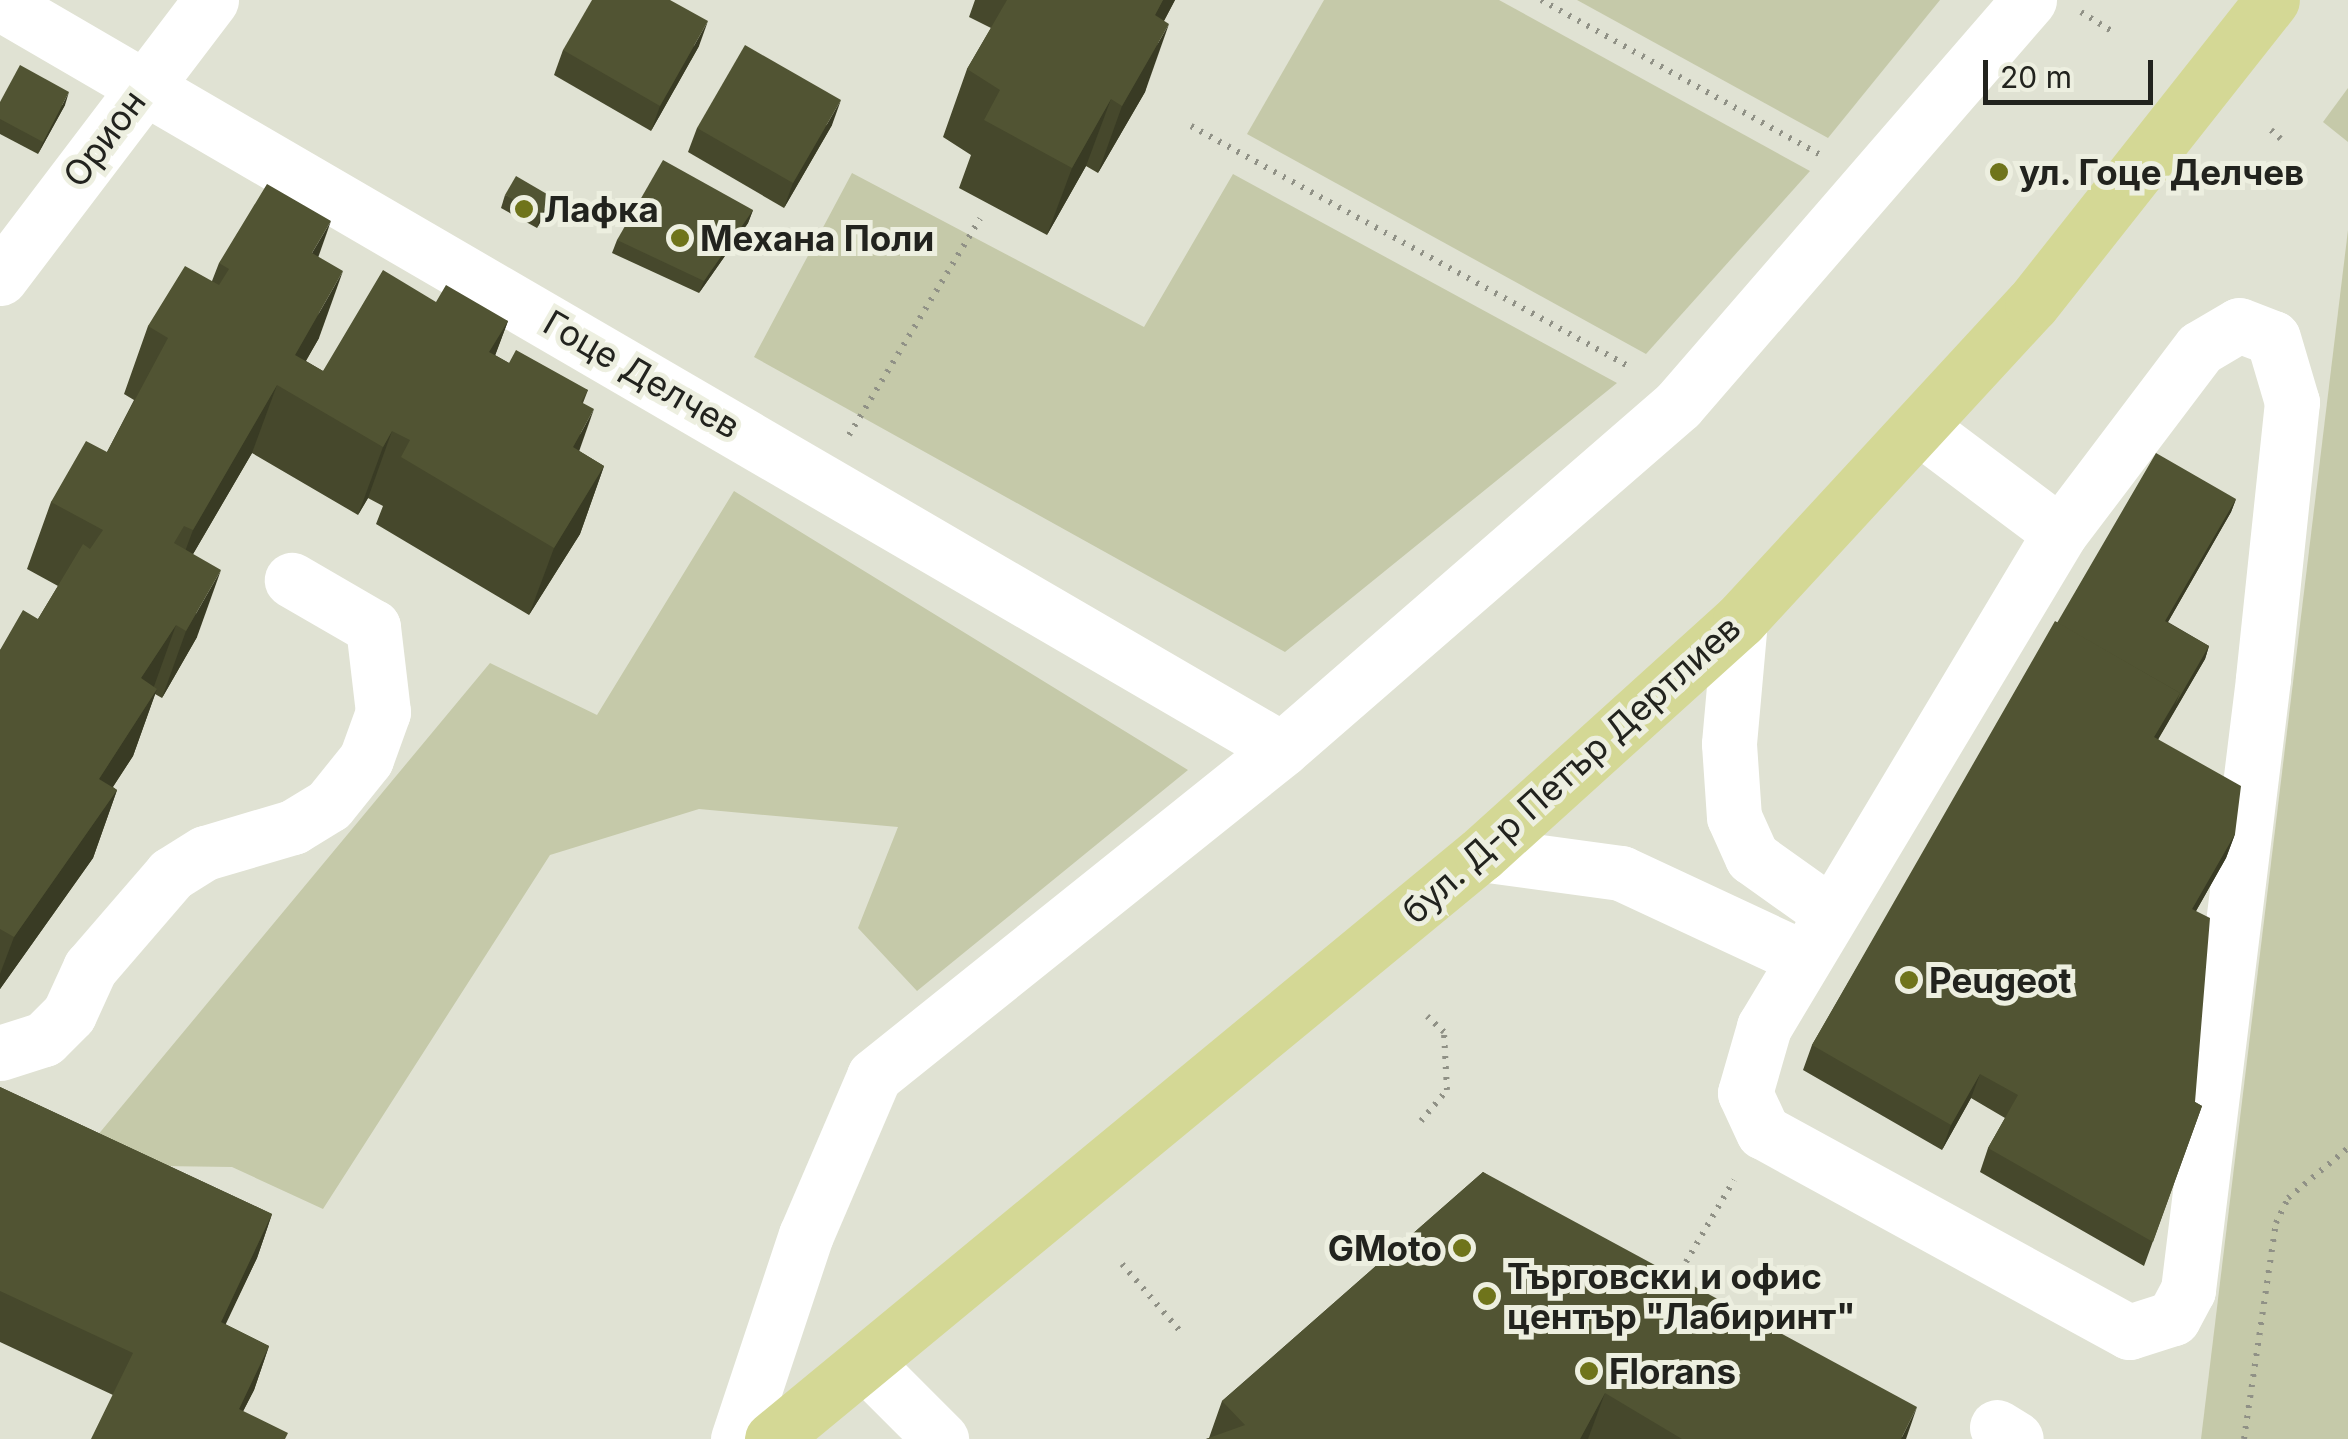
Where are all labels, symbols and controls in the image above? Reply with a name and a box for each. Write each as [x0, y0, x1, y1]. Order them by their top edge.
scale bar [1988, 40, 2158, 102]
text: 20 m [2000, 59, 2072, 95]
street label: Орион [54, 81, 154, 195]
place label: ул. Гоце Делчев [2019, 151, 2305, 193]
marker: ул. Гоце Делчев [1988, 161, 2010, 183]
place label: Лафка [544, 188, 659, 230]
marker: Лафка [513, 198, 535, 220]
place label: Механа Поли [700, 217, 934, 259]
marker: Механа Поли [669, 227, 691, 249]
street label: Гоце Делчев [537, 301, 747, 447]
street label: бул. Д-р Петър Дертлиев [1394, 606, 1748, 932]
place label: Peugeot [1929, 959, 2071, 1001]
marker: Peugeot [1898, 969, 1920, 991]
place label: GMoto [1328, 1227, 1442, 1269]
marker: GMoto [1451, 1237, 1473, 1259]
place label: Търговски и офис център "Лабиринт" [1507, 1255, 1855, 1337]
marker: Търговски и офис център "Лабиринт" [1476, 1285, 1498, 1307]
place label: Florans [1609, 1350, 1736, 1392]
marker: Florans [1578, 1360, 1600, 1382]

